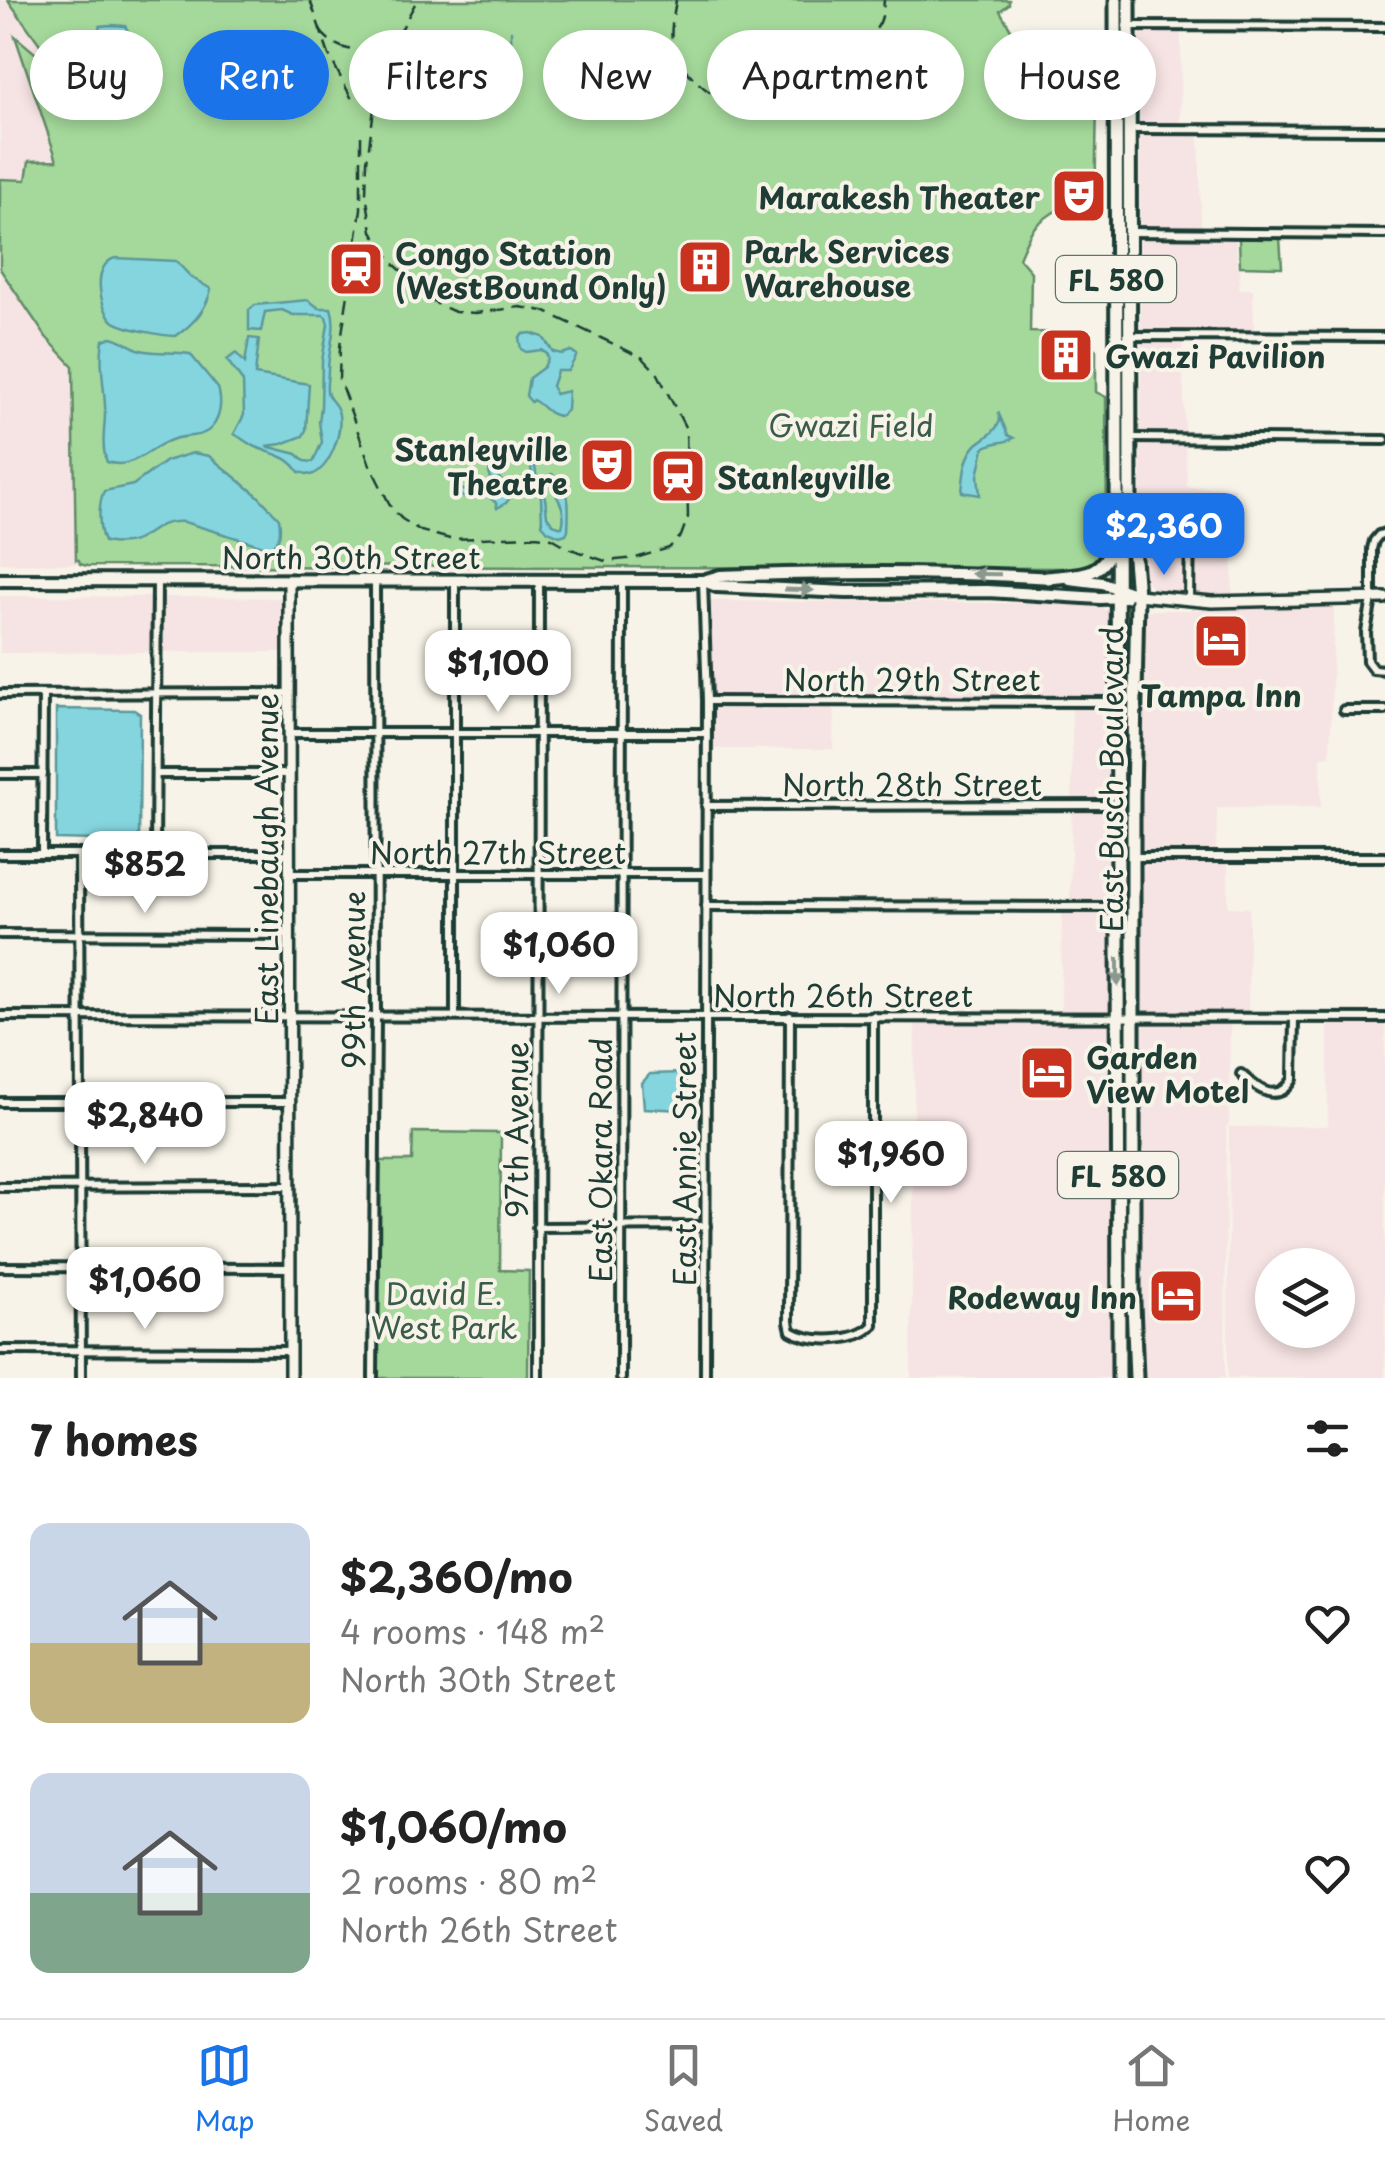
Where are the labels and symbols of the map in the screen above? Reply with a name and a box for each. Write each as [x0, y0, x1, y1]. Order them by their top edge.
theatre icon: Marakesh Theater [1049, 166, 1109, 226]
place label: Marakesh Theater [759, 174, 1041, 219]
place label: Park Services Warehouse [744, 228, 950, 307]
place label: Congo Station (WestBound Only) [395, 230, 667, 309]
building icon: Park Services Warehouse [675, 237, 735, 297]
station icon: Congo Station (WestBound Only) [326, 239, 386, 299]
road number: FL 580 [1056, 256, 1176, 302]
building icon: Gwazi Pavilion [1036, 325, 1096, 385]
place label: Gwazi Pavilion [1105, 333, 1325, 378]
park label: Gwazi Field [768, 402, 934, 447]
place label: Stanleyville Theatre [394, 426, 568, 505]
theatre icon: Stanleyville Theatre [577, 435, 637, 495]
station icon: Stanleyville [648, 446, 708, 506]
place label: Stanleyville [717, 454, 891, 499]
pin: $2,360 [1083, 493, 1245, 578]
street label: North 30th Street [222, 534, 480, 579]
one-way arrow [970, 566, 1002, 582]
one-way arrow [784, 582, 816, 598]
hotel icon: Tampa Inn [1191, 611, 1251, 671]
street label: East Busch Boulevard [1088, 626, 1133, 932]
pin: $1,100 [417, 630, 579, 715]
street label: North 29th Street [784, 656, 1040, 701]
place label: Tampa Inn [1140, 672, 1302, 717]
street label: East Linebaugh Avenue [243, 693, 288, 1025]
street label: North 28th Street [782, 761, 1042, 806]
street label: North 27th Street [370, 829, 626, 874]
pin: $852 [86, 831, 204, 916]
street label: 99th Avenue [330, 891, 375, 1069]
pin: $1,060 [478, 912, 640, 997]
one-way arrow [1110, 956, 1126, 988]
street label: North 26th Street [713, 972, 973, 1017]
street label: East Annie Street [661, 1032, 706, 1286]
place label: Garden View Motel [1086, 1034, 1249, 1113]
street label: East Okara Road [577, 1038, 622, 1282]
street label: 97th Avenue [493, 1042, 538, 1218]
hotel icon: Garden View Motel [1017, 1043, 1077, 1103]
pin: $2,840 [64, 1082, 226, 1167]
pin: $1,960 [810, 1121, 972, 1206]
road number: FL 580 [1058, 1152, 1178, 1198]
pin: $1,060 [64, 1247, 226, 1332]
hotel icon: Rodeway Inn [1146, 1266, 1206, 1326]
park label: David E. West Park [370, 1270, 518, 1349]
place label: Rodeway Inn [947, 1274, 1137, 1319]

